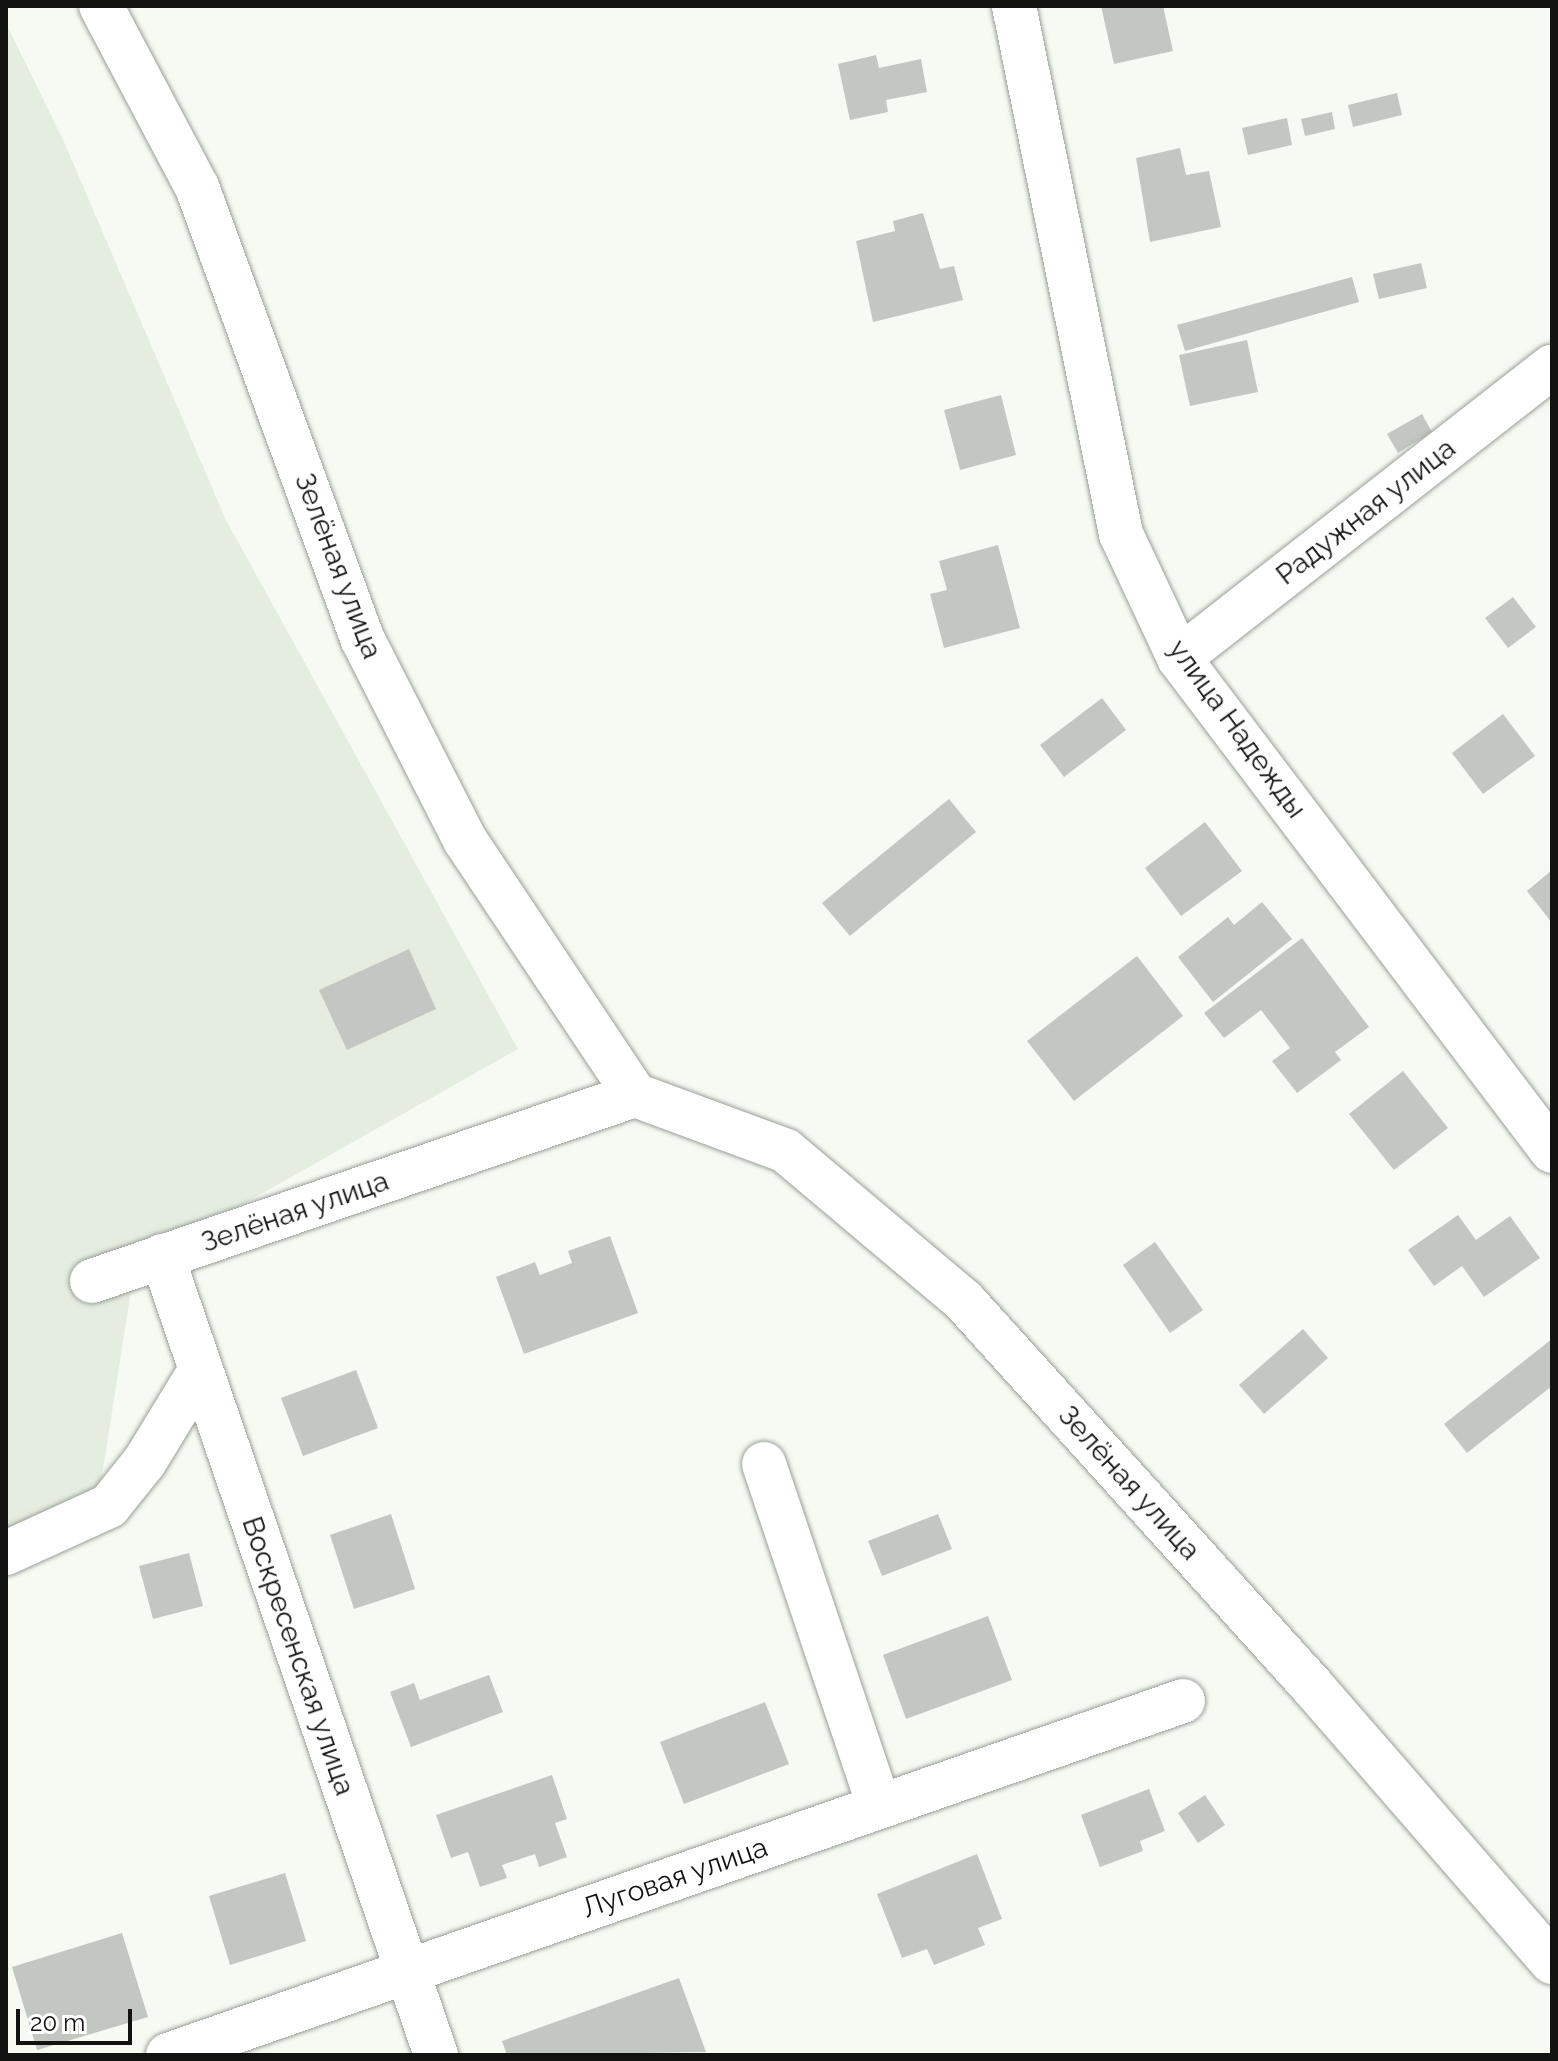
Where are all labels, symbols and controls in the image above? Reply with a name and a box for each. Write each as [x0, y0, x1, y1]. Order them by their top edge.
street label: Радужная улица [1270, 432, 1462, 592]
street label: Зелёная улица [287, 468, 389, 664]
street label: улица Надежды [1161, 633, 1313, 825]
street label: Зелёная улица [197, 1164, 393, 1260]
street label: Зелёная улица [1051, 1399, 1207, 1567]
street label: Воскресенская улица [234, 1512, 362, 1800]
street label: Луговая улица [578, 1830, 772, 1926]
scale bar [20, 1993, 136, 2043]
text: 20 m [30, 2008, 85, 2037]

